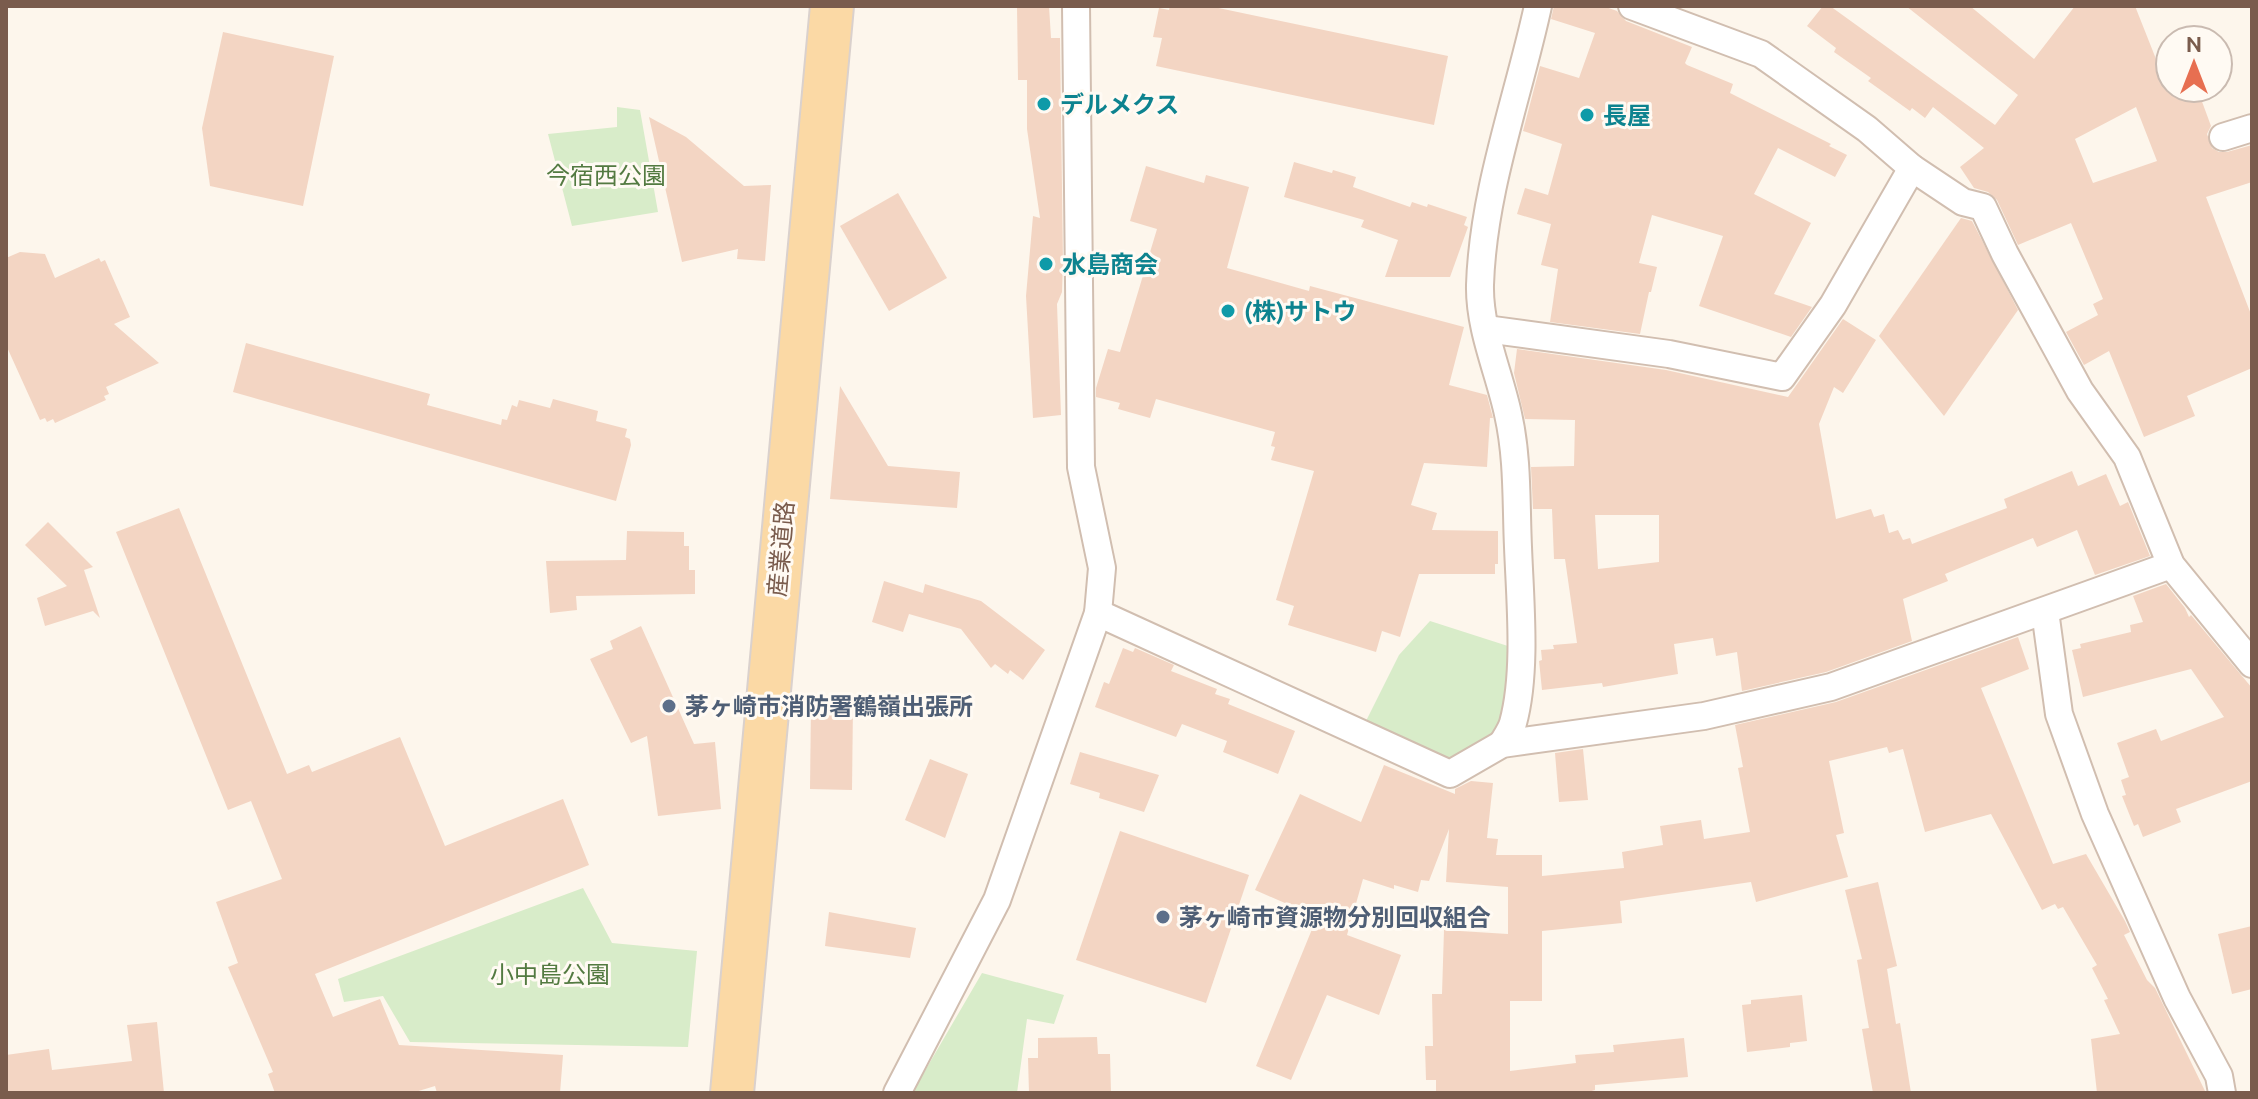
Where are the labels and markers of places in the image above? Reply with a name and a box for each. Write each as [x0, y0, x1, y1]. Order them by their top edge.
place label: デルメクス [1060, 91, 1179, 118]
marker: デルメクス [1035, 95, 1053, 113]
place label: 長屋 [1603, 102, 1651, 129]
marker: 長屋 [1578, 106, 1596, 124]
place label: 水島商会 [1062, 251, 1158, 278]
marker: 水島商会 [1037, 255, 1055, 273]
place label: (株)サトウ [1244, 298, 1357, 325]
marker: (株)サトウ [1219, 302, 1237, 320]
place label: 茅ヶ崎市消防署鶴嶺出張所 [685, 693, 973, 720]
marker: 茅ヶ崎市消防署鶴嶺出張所 [660, 697, 678, 715]
place label: 茅ヶ崎市資源物分別回収組合 [1179, 904, 1491, 931]
marker: 茅ヶ崎市資源物分別回収組合 [1154, 908, 1172, 926]

